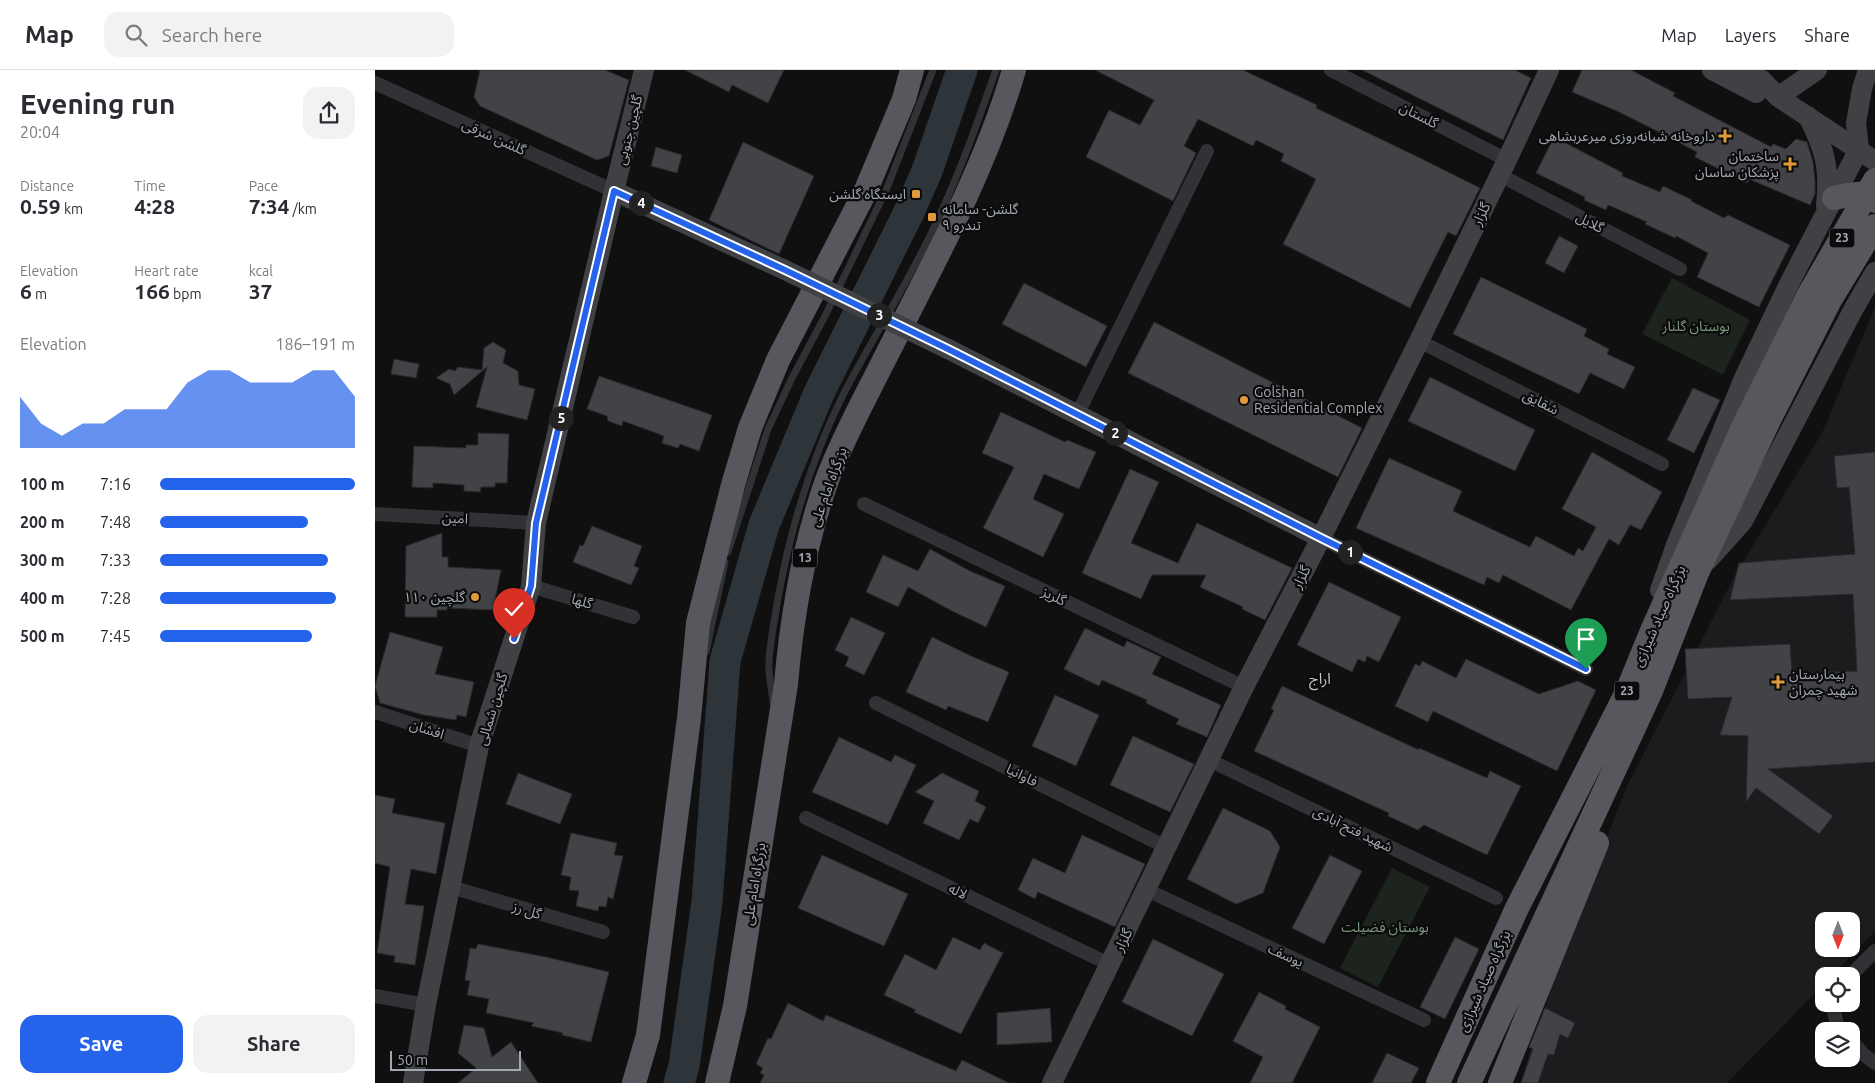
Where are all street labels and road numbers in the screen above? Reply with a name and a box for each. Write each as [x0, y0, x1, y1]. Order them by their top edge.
street label: گلچین جنوبی [613, 93, 647, 167]
street label: گلستان [1397, 99, 1441, 132]
street label: گلشن شرقی [459, 116, 529, 159]
street label: گلزار [1468, 200, 1494, 229]
street label: گلایل [1573, 208, 1607, 237]
road number: 23 [1829, 228, 1855, 248]
street label: شقایق [1520, 386, 1561, 419]
street label: بزرگراه امام علی [806, 445, 853, 530]
street label: امین [441, 509, 468, 528]
road number: 13 [793, 548, 817, 568]
street label: گلزار [1288, 563, 1314, 593]
street label: بزرگراه صیاد شیرازی [1629, 563, 1690, 670]
street label: گلریز [1038, 583, 1069, 610]
street label: گلها [569, 590, 595, 613]
street label: گلچین شمالی [473, 671, 513, 748]
road number: 23 [1615, 682, 1639, 700]
street label: افشان [408, 716, 446, 743]
street label: فاوانیا [1003, 761, 1040, 790]
street label: شهید فتح آبادی [1309, 803, 1395, 858]
street label: بزرگراه امام علی [740, 841, 771, 927]
street label: لاله [946, 880, 970, 902]
street label: گل رز [509, 898, 544, 923]
street label: گلزار [1110, 926, 1136, 955]
street label: بزرگراه صیاد شیرازی [1454, 928, 1515, 1035]
street label: یوسف [1265, 940, 1306, 971]

